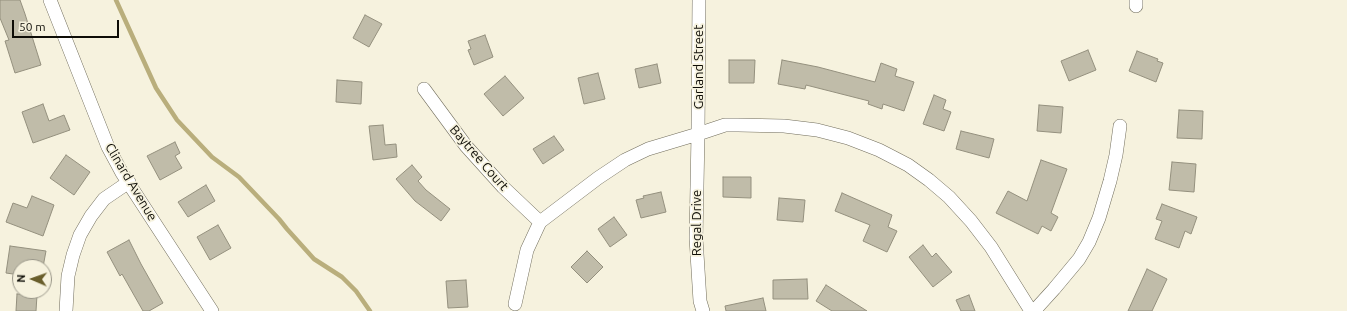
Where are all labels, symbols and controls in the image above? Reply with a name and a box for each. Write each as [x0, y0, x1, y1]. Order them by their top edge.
scale bar [14, 12, 121, 38]
text: 50 m [19, 20, 46, 33]
street label: Garland Street [691, 25, 707, 109]
street label: Baytree Court [446, 122, 512, 194]
street label: Clinard Avenue [102, 140, 160, 224]
street label: Regal Drive [689, 190, 705, 256]
north arrow [12, 259, 52, 299]
text: N [15, 274, 27, 283]

